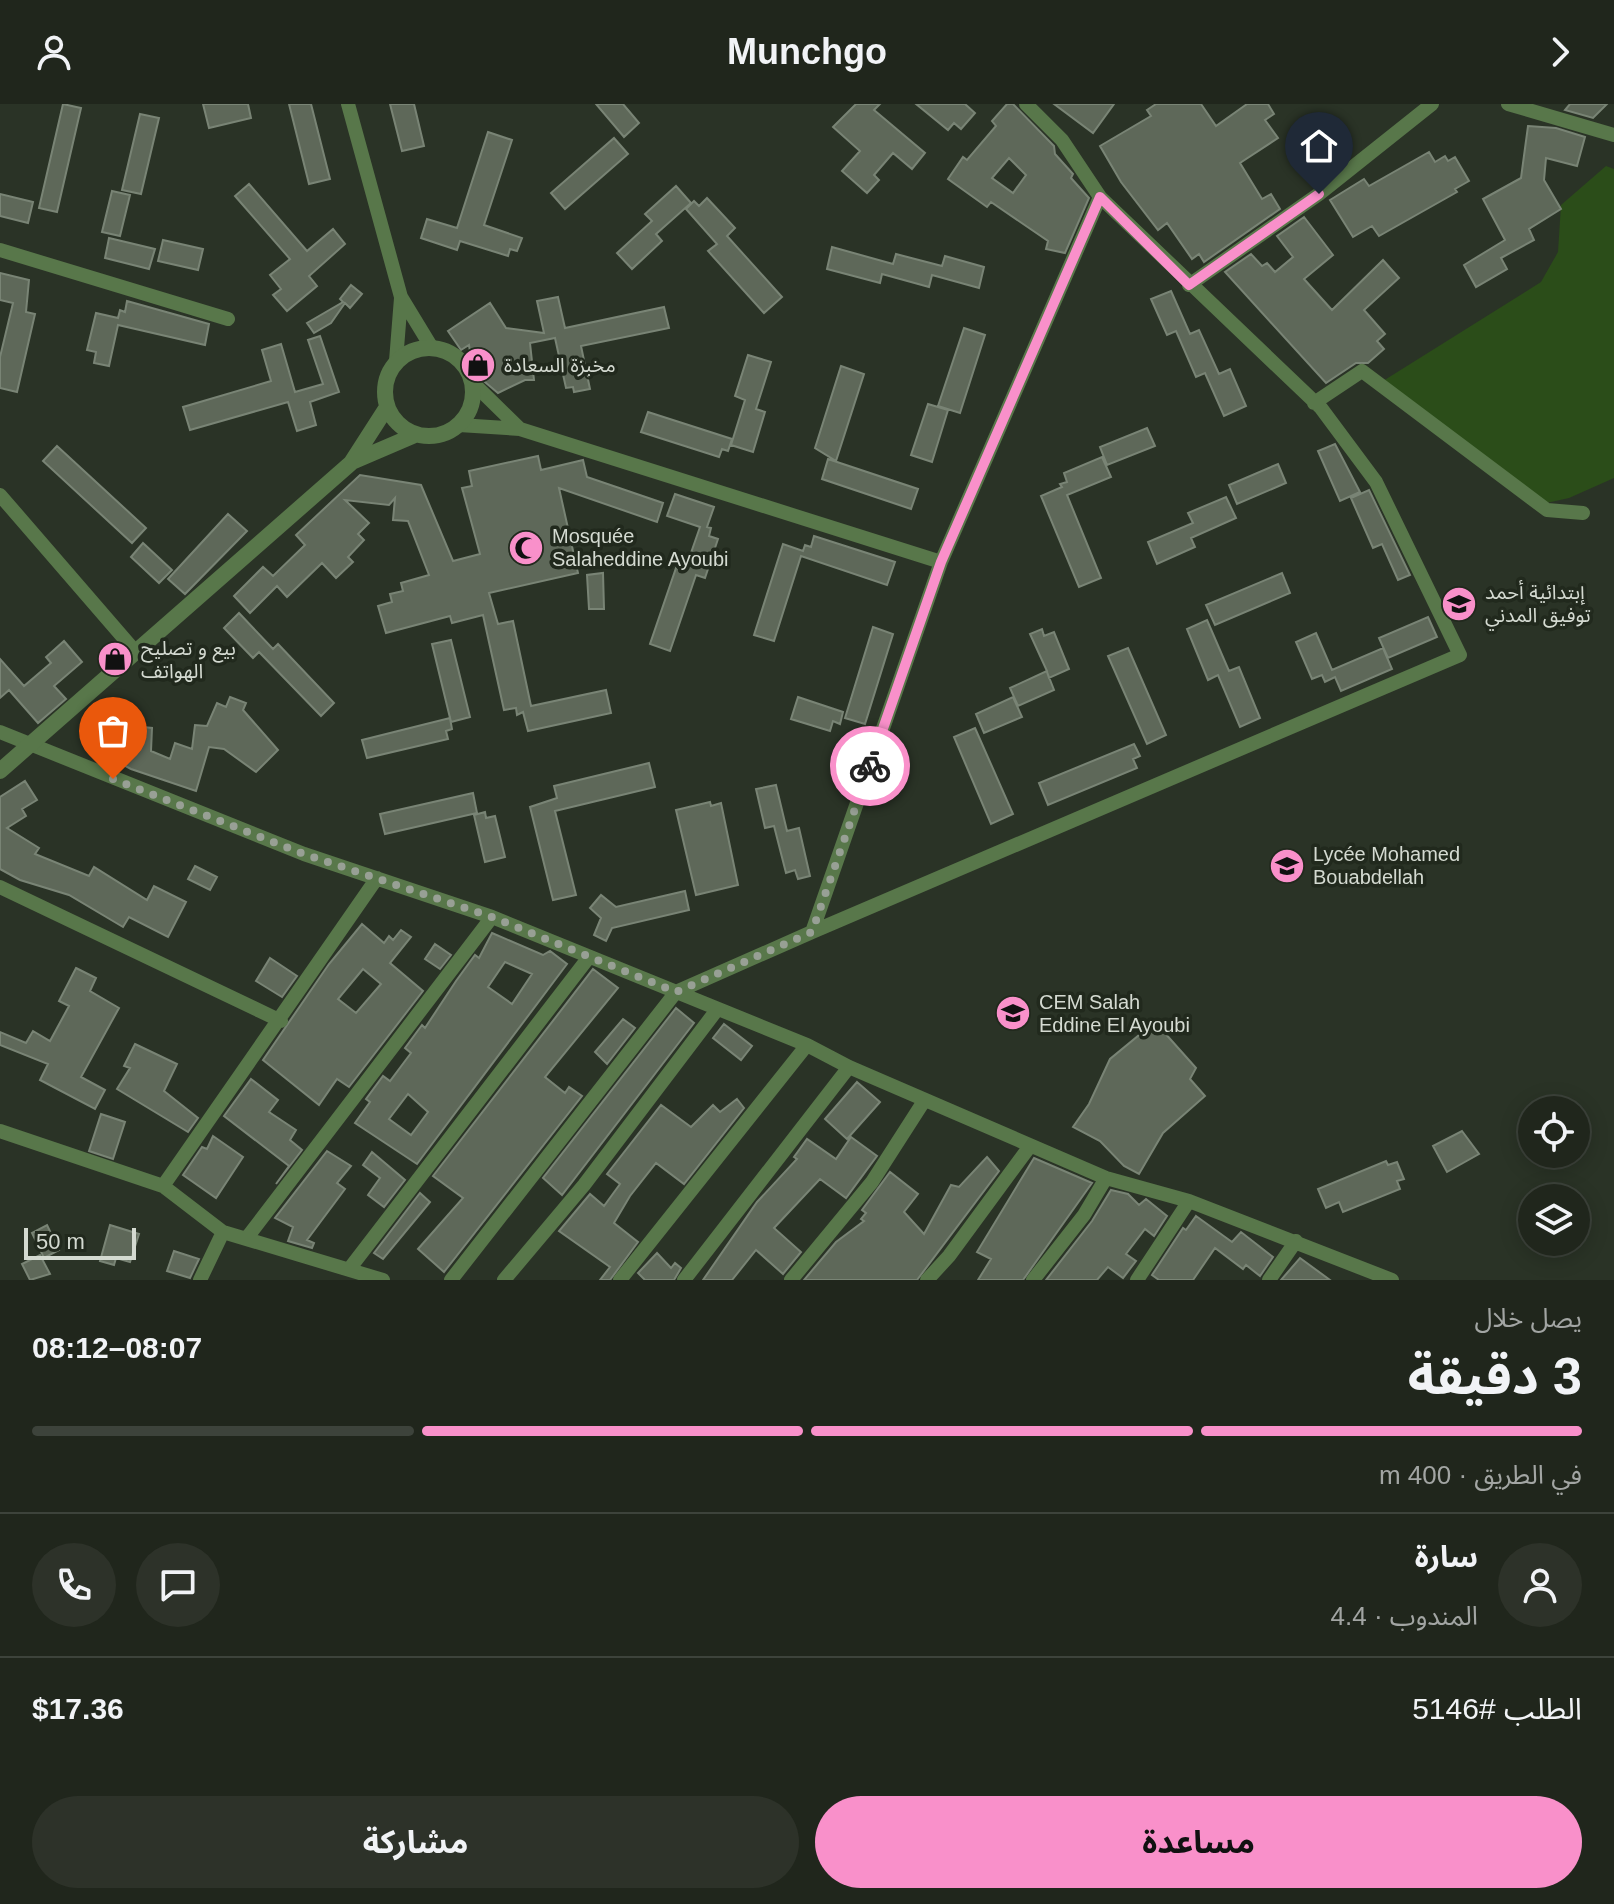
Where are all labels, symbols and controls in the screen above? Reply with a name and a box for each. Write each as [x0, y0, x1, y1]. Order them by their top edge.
icon: person [32, 30, 76, 74]
icon: forward [1538, 30, 1582, 74]
text: Munchgo [727, 31, 887, 72]
pin [1285, 112, 1353, 194]
icon: home [1297, 124, 1341, 168]
shop icon: مخبزة السعادة [459, 346, 497, 384]
place label: مخبزة السعادة [504, 354, 616, 377]
place label: Mosquée Salaheddine Ayoubi [552, 525, 728, 570]
mosque icon: Mosquée Salaheddine Ayoubi [507, 529, 545, 567]
place label: إبتدائية أحمد توفيق المدني [1485, 580, 1591, 631]
school or university icon: إبتدائية أحمد توفيق المدني [1440, 585, 1478, 623]
place label: بيع و تصليح الهواتف [141, 637, 236, 683]
shop icon: بيع و تصليح الهواتف [96, 640, 134, 678]
pin [79, 697, 147, 779]
icon: bag [91, 709, 135, 753]
courier [830, 726, 910, 806]
icon: bike [848, 744, 892, 788]
place label: Lycée Mohamed Bouabdellah [1313, 843, 1460, 888]
school or university icon: Lycée Mohamed Bouabdellah [1268, 847, 1306, 885]
place label: CEM Salah Eddine El Ayoubi [1039, 991, 1190, 1036]
school or university icon: CEM Salah Eddine El Ayoubi [994, 994, 1032, 1032]
map controls [1518, 1096, 1590, 1256]
button: locate [1518, 1096, 1590, 1168]
button: layers [1518, 1184, 1590, 1256]
scale bar [24, 1224, 136, 1260]
text: 50 m [36, 1229, 85, 1254]
text: يصل خلال [1474, 1303, 1582, 1333]
text: 08:07–08:12 [32, 1331, 202, 1364]
text: 3 دقيقة [1408, 1347, 1582, 1405]
text: في الطريق · 400 m [1379, 1460, 1582, 1490]
text: سارة [1415, 1540, 1478, 1573]
button: phone [32, 1543, 116, 1627]
button: chat [136, 1543, 220, 1627]
button: person [1498, 1543, 1582, 1627]
text: المندوب · 4.4 [1331, 1601, 1478, 1631]
text: $17.36 [32, 1692, 124, 1725]
text: الطلب #5146 [1412, 1692, 1582, 1725]
button: مشاركة [32, 1796, 799, 1888]
button: مساعدة [815, 1796, 1582, 1888]

